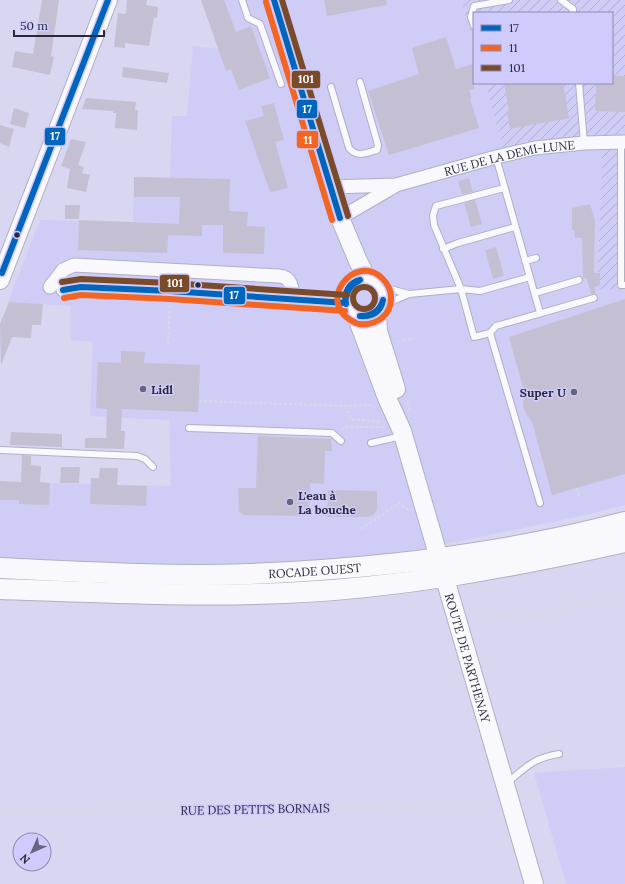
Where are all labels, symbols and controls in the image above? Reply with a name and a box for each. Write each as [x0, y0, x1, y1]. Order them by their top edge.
scale bar [14, 12, 104, 38]
legend [473, 12, 613, 84]
text: 50 m [20, 18, 48, 33]
text: 17 [509, 20, 519, 35]
text: 11 [509, 40, 518, 55]
text: 101 [509, 60, 525, 75]
line badge: 101 [291, 70, 321, 89]
text: 101 [298, 72, 314, 86]
line badge: 17 [296, 99, 318, 119]
text: 17 [302, 102, 312, 116]
line badge: 17 [44, 127, 66, 146]
text: 17 [50, 129, 60, 143]
line badge: 11 [296, 130, 319, 149]
text: 11 [304, 133, 313, 147]
street label: RUE DE LA DEMI-LUNE [442, 136, 576, 179]
unlabelled marker [12, 230, 22, 240]
line badge: 101 [159, 274, 190, 293]
text: 101 [167, 276, 183, 290]
unlabelled marker [193, 280, 203, 290]
line badge: 17 [223, 286, 246, 305]
text: 17 [229, 288, 239, 302]
place label: Lidl [151, 382, 173, 397]
marker: Lidl [138, 384, 148, 394]
place label: Super U [520, 385, 566, 400]
marker: Super U [569, 387, 579, 397]
place label: L'eau à La bouche [298, 488, 356, 517]
marker: L'eau à La bouche [285, 497, 295, 507]
street label: ROCADE OUEST [268, 559, 362, 581]
street label: ROUTE DE PARTHENAY [442, 591, 494, 725]
street label: RUE DES PETITS BORNAIS [180, 800, 330, 818]
north arrow [12, 832, 52, 872]
text: N [17, 851, 33, 867]

